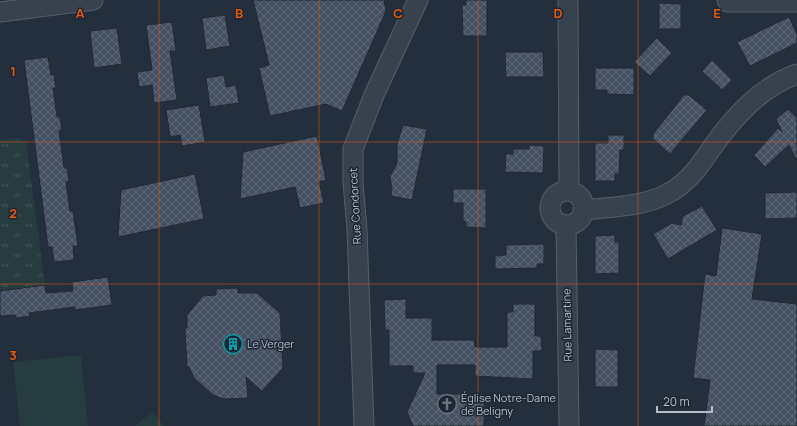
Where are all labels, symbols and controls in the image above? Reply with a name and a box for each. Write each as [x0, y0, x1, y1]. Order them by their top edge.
text: A [76, 4, 85, 22]
text: B [235, 4, 243, 22]
text: C [393, 4, 403, 22]
text: D [553, 4, 563, 22]
text: E [713, 4, 721, 22]
text: 1 [10, 62, 16, 80]
street label: Rue Condorcet [345, 167, 364, 245]
text: 2 [9, 204, 17, 222]
street label: Rue Lamartine [558, 288, 575, 362]
building icon: Le Verger [222, 333, 244, 355]
place label: Le Verger [247, 336, 294, 351]
text: 3 [9, 346, 17, 364]
scale bar [657, 388, 712, 414]
place label: Église Notre-Dame de Beligny [461, 390, 556, 418]
church icon: Église Notre-Dame de Beligny [436, 393, 458, 415]
text: 20 m [663, 393, 690, 410]

